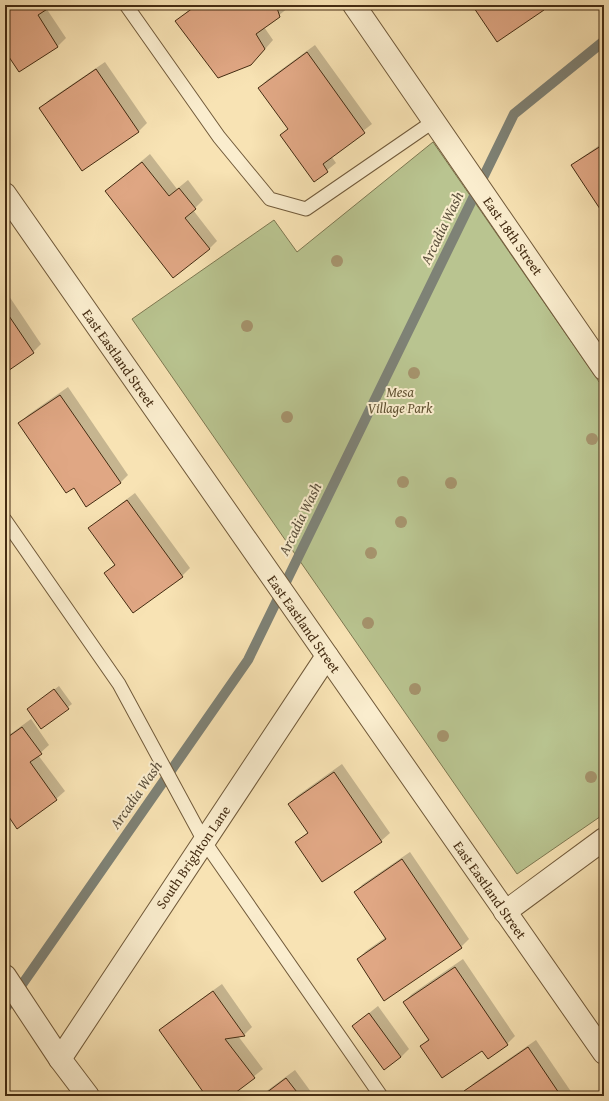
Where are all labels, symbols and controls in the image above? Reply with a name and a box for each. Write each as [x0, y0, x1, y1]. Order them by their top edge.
water label: Arcadia Wash [414, 187, 468, 269]
street label: East 18th Street [478, 193, 548, 279]
street label: East Eastland Street [78, 305, 160, 411]
park label: Mesa Village Park [368, 382, 433, 418]
water label: Arcadia Wash [272, 478, 326, 560]
street label: East Eastland Street [263, 571, 345, 677]
water label: Arcadia Wash [104, 756, 167, 834]
street label: South Brighton Lane [151, 801, 235, 913]
street label: East Eastland Street [449, 837, 531, 943]

